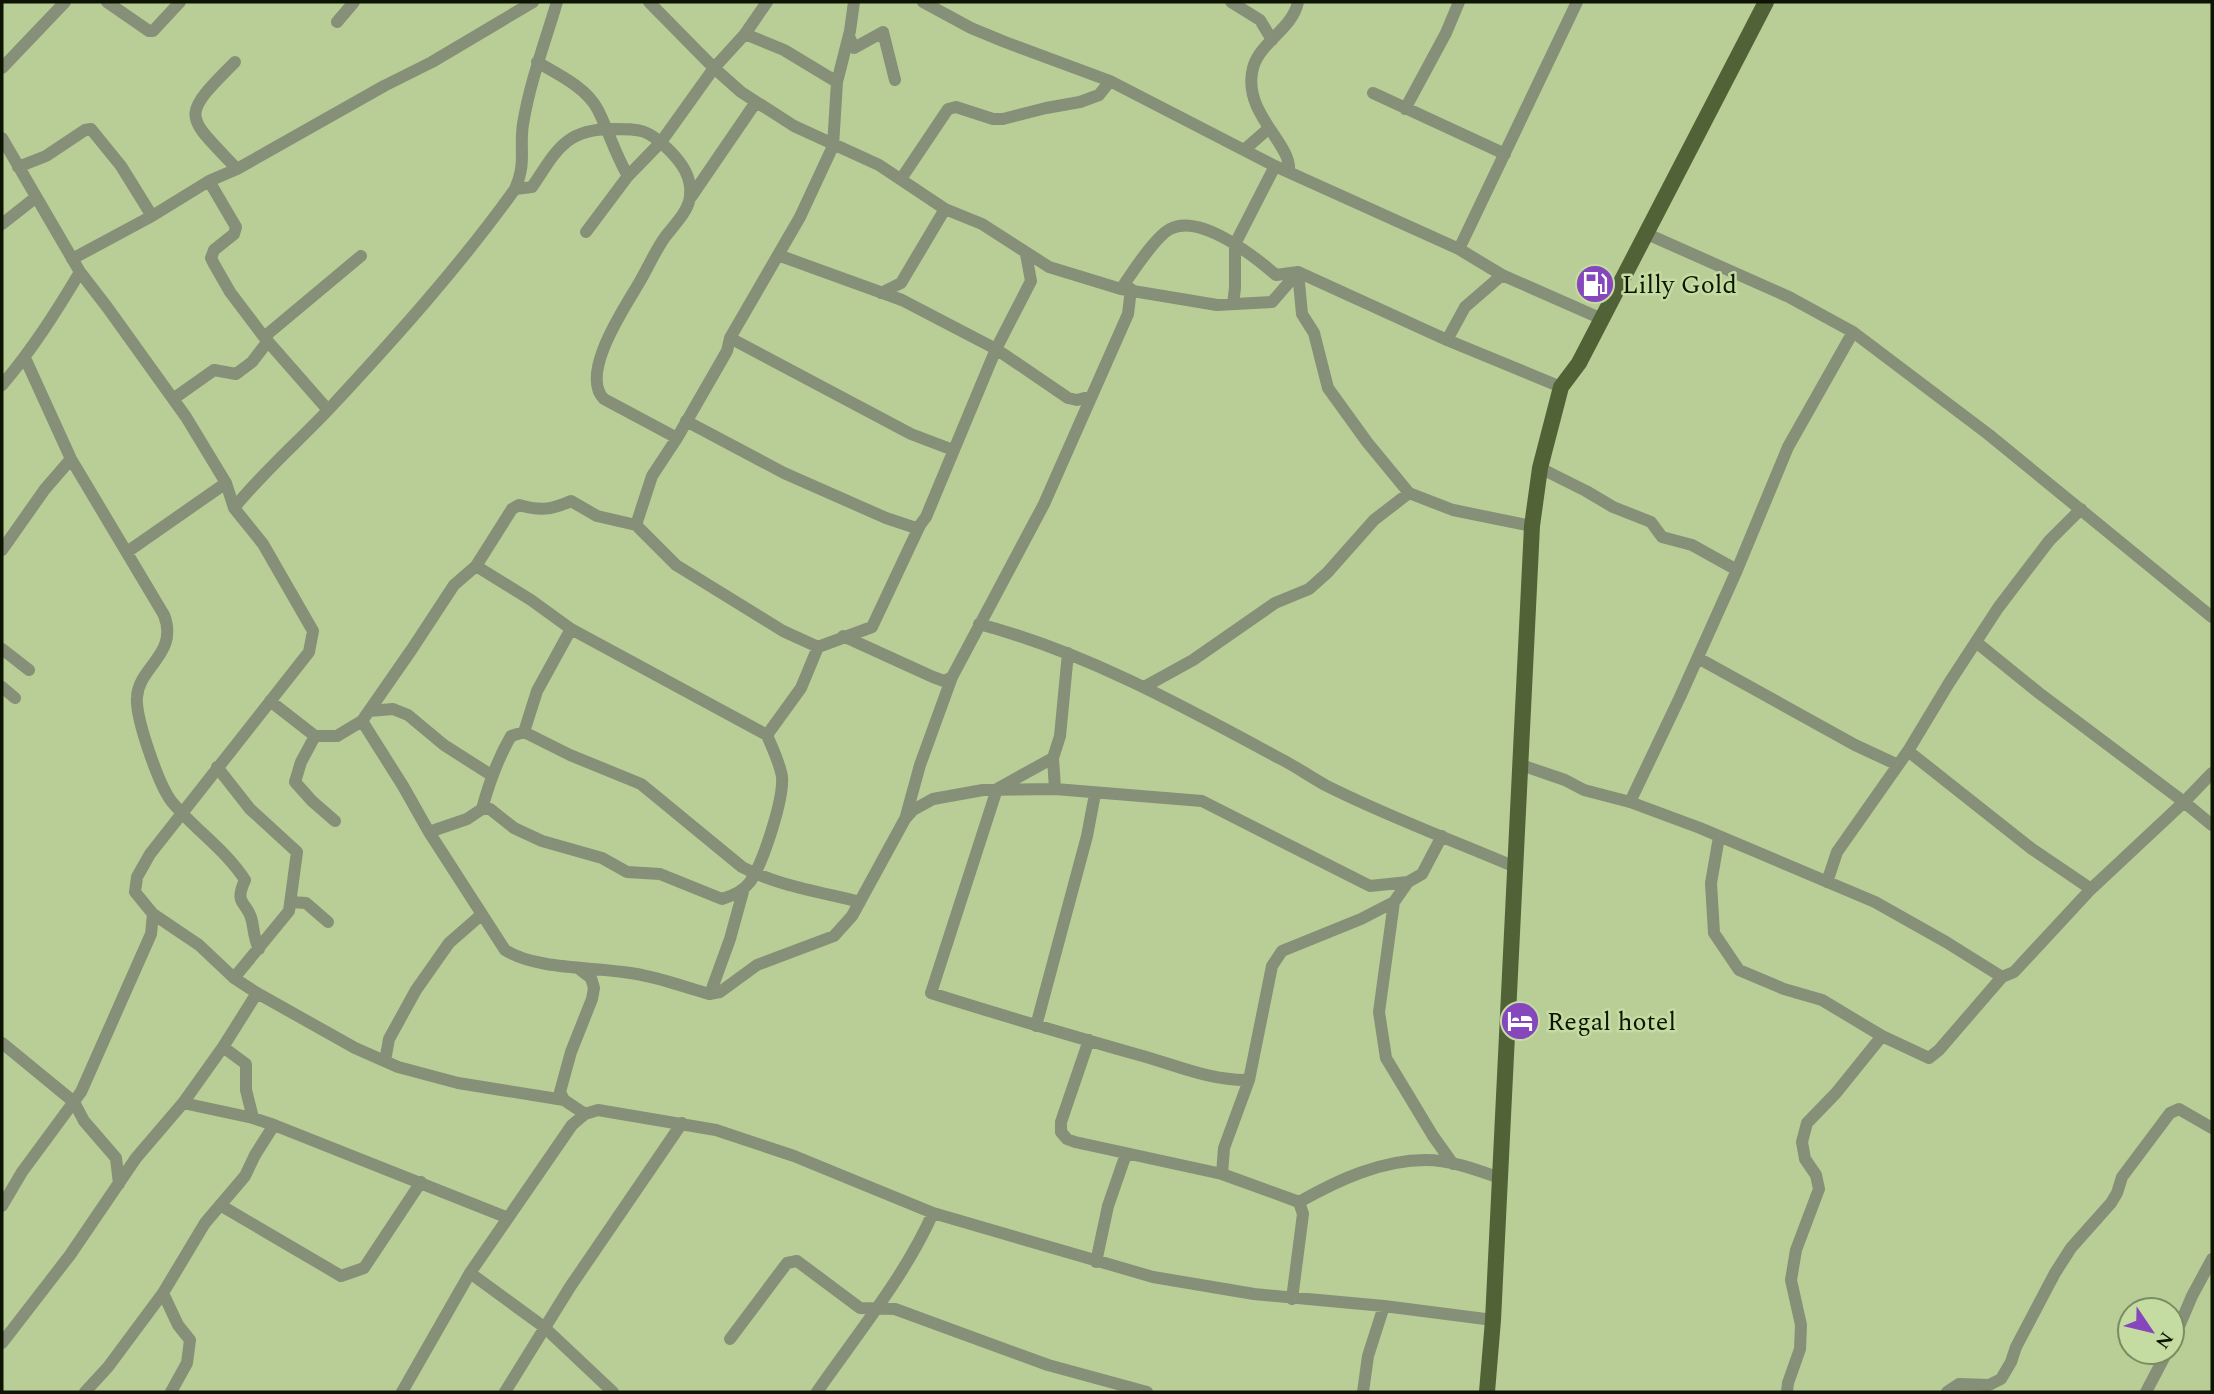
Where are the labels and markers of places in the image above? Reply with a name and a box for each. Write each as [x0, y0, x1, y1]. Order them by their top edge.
fuel station icon: Lilly Gold [1574, 263, 1616, 305]
place label: Lilly Gold [1622, 265, 1737, 305]
hotel icon: Regal hotel [1499, 1000, 1541, 1042]
place label: Regal hotel [1547, 1002, 1676, 1042]

